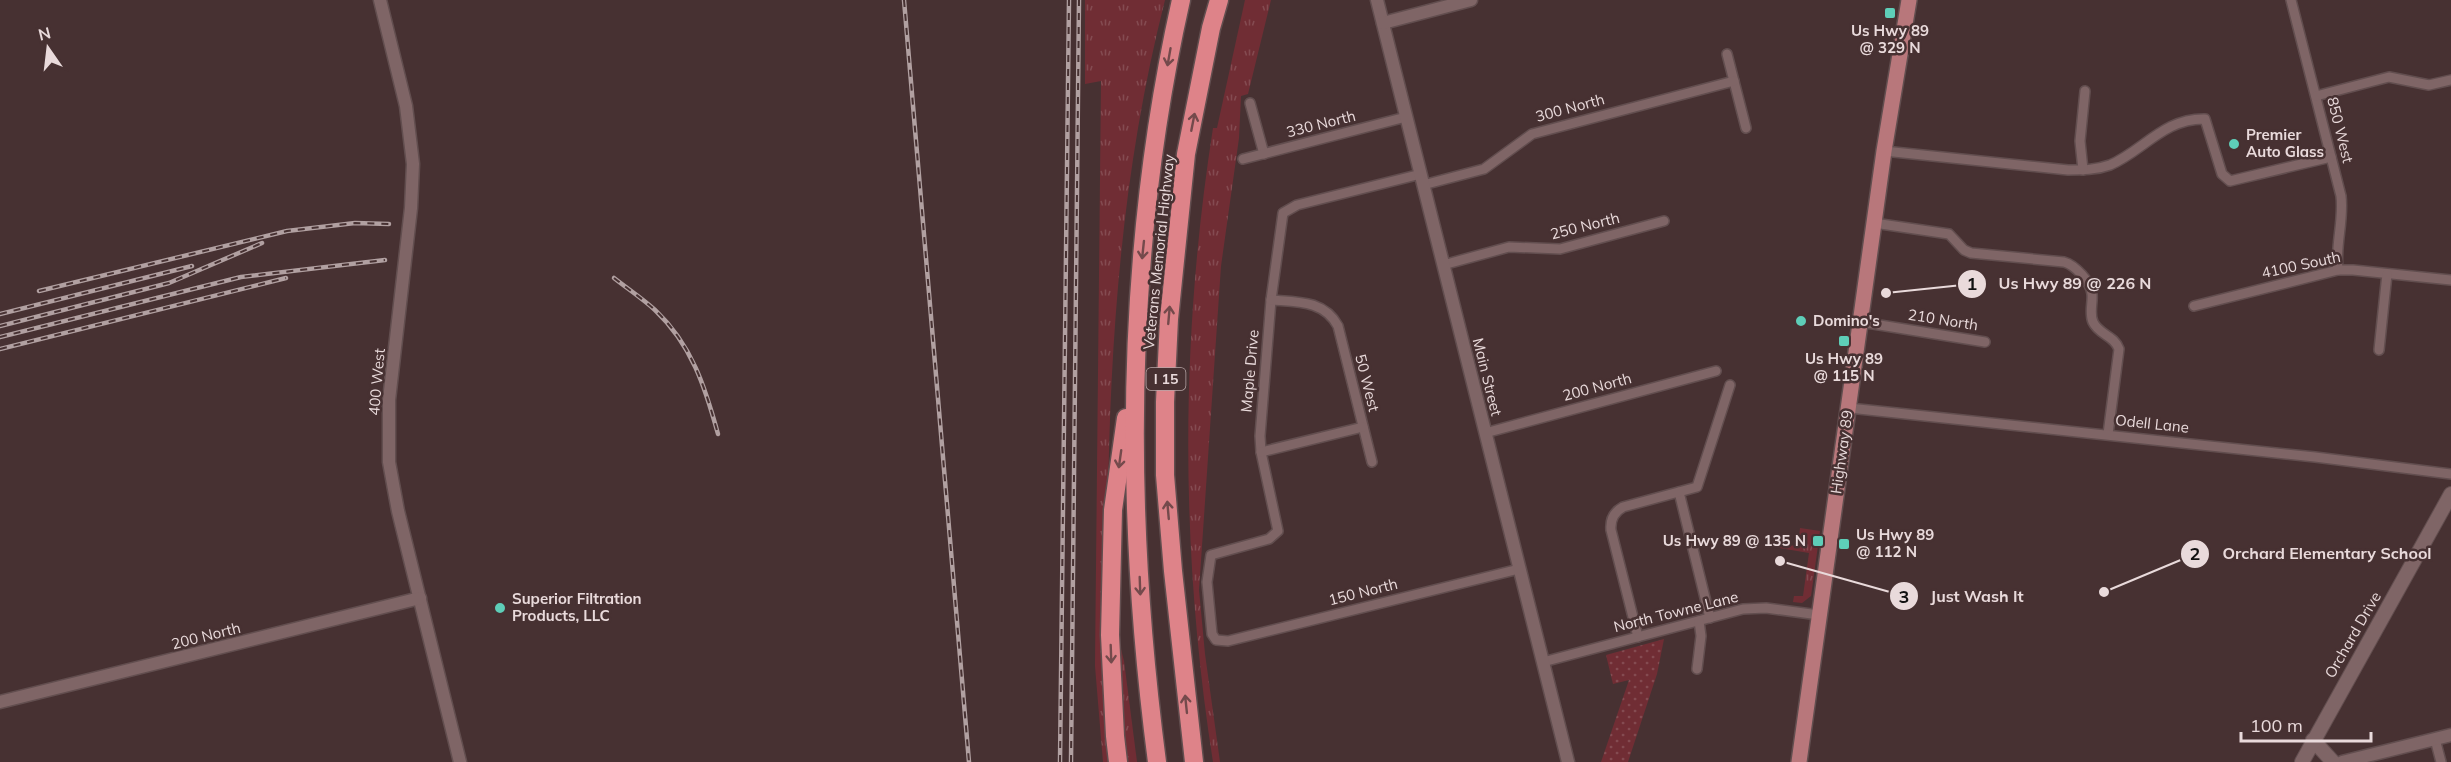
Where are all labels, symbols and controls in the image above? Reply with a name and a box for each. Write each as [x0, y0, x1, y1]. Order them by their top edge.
marker: Us Hwy 89 @ 329 N [1883, 6, 1897, 20]
north arrow [18, 18, 78, 78]
place label: Us Hwy 89 @ 329 N [1851, 21, 1929, 57]
text: N [36, 22, 53, 45]
one-way arrow [1163, 47, 1174, 66]
street label: 300 North [1533, 89, 1606, 126]
street label: 850 West [2323, 95, 2358, 165]
street label: 330 North [1284, 106, 1357, 141]
one-way arrow [1188, 112, 1199, 132]
place label: Premier Auto Glass [2246, 125, 2324, 161]
marker: Premier Auto Glass [2227, 137, 2241, 151]
street label: Veterans Memorial Highway [1139, 153, 1178, 351]
street label: 250 North [1548, 208, 1621, 243]
one-way arrow [1137, 240, 1148, 260]
street label: 4100 South [2260, 247, 2342, 282]
callout: Us Hwy 89 @ 226 N [1957, 267, 2164, 301]
text: 1 [1967, 272, 1977, 295]
text: Us Hwy 89 @ 226 N [1999, 273, 2151, 293]
street label: 210 North [1907, 305, 1979, 334]
one-way arrow [1164, 306, 1175, 326]
place label: Domino's [1813, 311, 1880, 330]
marker: Domino's [1794, 314, 1808, 328]
street label: Maple Drive [1236, 329, 1263, 413]
marker: Us Hwy 89 @ 115 N [1837, 334, 1851, 348]
street label: Main Street [1469, 336, 1506, 418]
street label: 400 West [364, 348, 389, 416]
place label: Us Hwy 89 @ 115 N [1805, 349, 1883, 385]
street label: 50 West [1351, 352, 1384, 414]
road number: I 15 [1146, 368, 1186, 390]
street label: 200 North [1560, 368, 1633, 405]
street label: Highway 89 [1826, 409, 1857, 495]
street label: Odell Lane [2114, 410, 2190, 437]
one-way arrow [1115, 449, 1126, 469]
one-way arrow [1162, 501, 1173, 520]
place label: Us Hwy 89 @ 112 N [1856, 525, 1934, 561]
place label: Us Hwy 89 @ 135 N [1663, 531, 1806, 550]
marker: Us Hwy 89 @ 135 N [1811, 534, 1825, 548]
marker: Us Hwy 89 @ 112 N [1837, 537, 1851, 551]
callout: Orchard Elementary School [2180, 537, 2443, 571]
text: 2 [2190, 542, 2200, 565]
text: Orchard Elementary School [2222, 543, 2432, 563]
street label: 150 North [1326, 574, 1399, 609]
one-way arrow [1134, 576, 1145, 596]
callout: Just Wash It [1889, 579, 2036, 613]
text: 3 [1899, 585, 1909, 608]
text: Just Wash It [1930, 586, 2024, 606]
street label: North Towne Lane [1611, 587, 1740, 636]
street label: Orchard Drive [2320, 588, 2385, 681]
place label: Superior Filtration Products, LLC [512, 589, 642, 625]
marker: Superior Filtration Products, LLC [493, 601, 507, 615]
street label: 200 North [169, 618, 242, 653]
one-way arrow [1106, 643, 1117, 663]
one-way arrow [1181, 695, 1192, 715]
scale bar [2241, 705, 2372, 743]
text: 100 m [2250, 714, 2303, 737]

